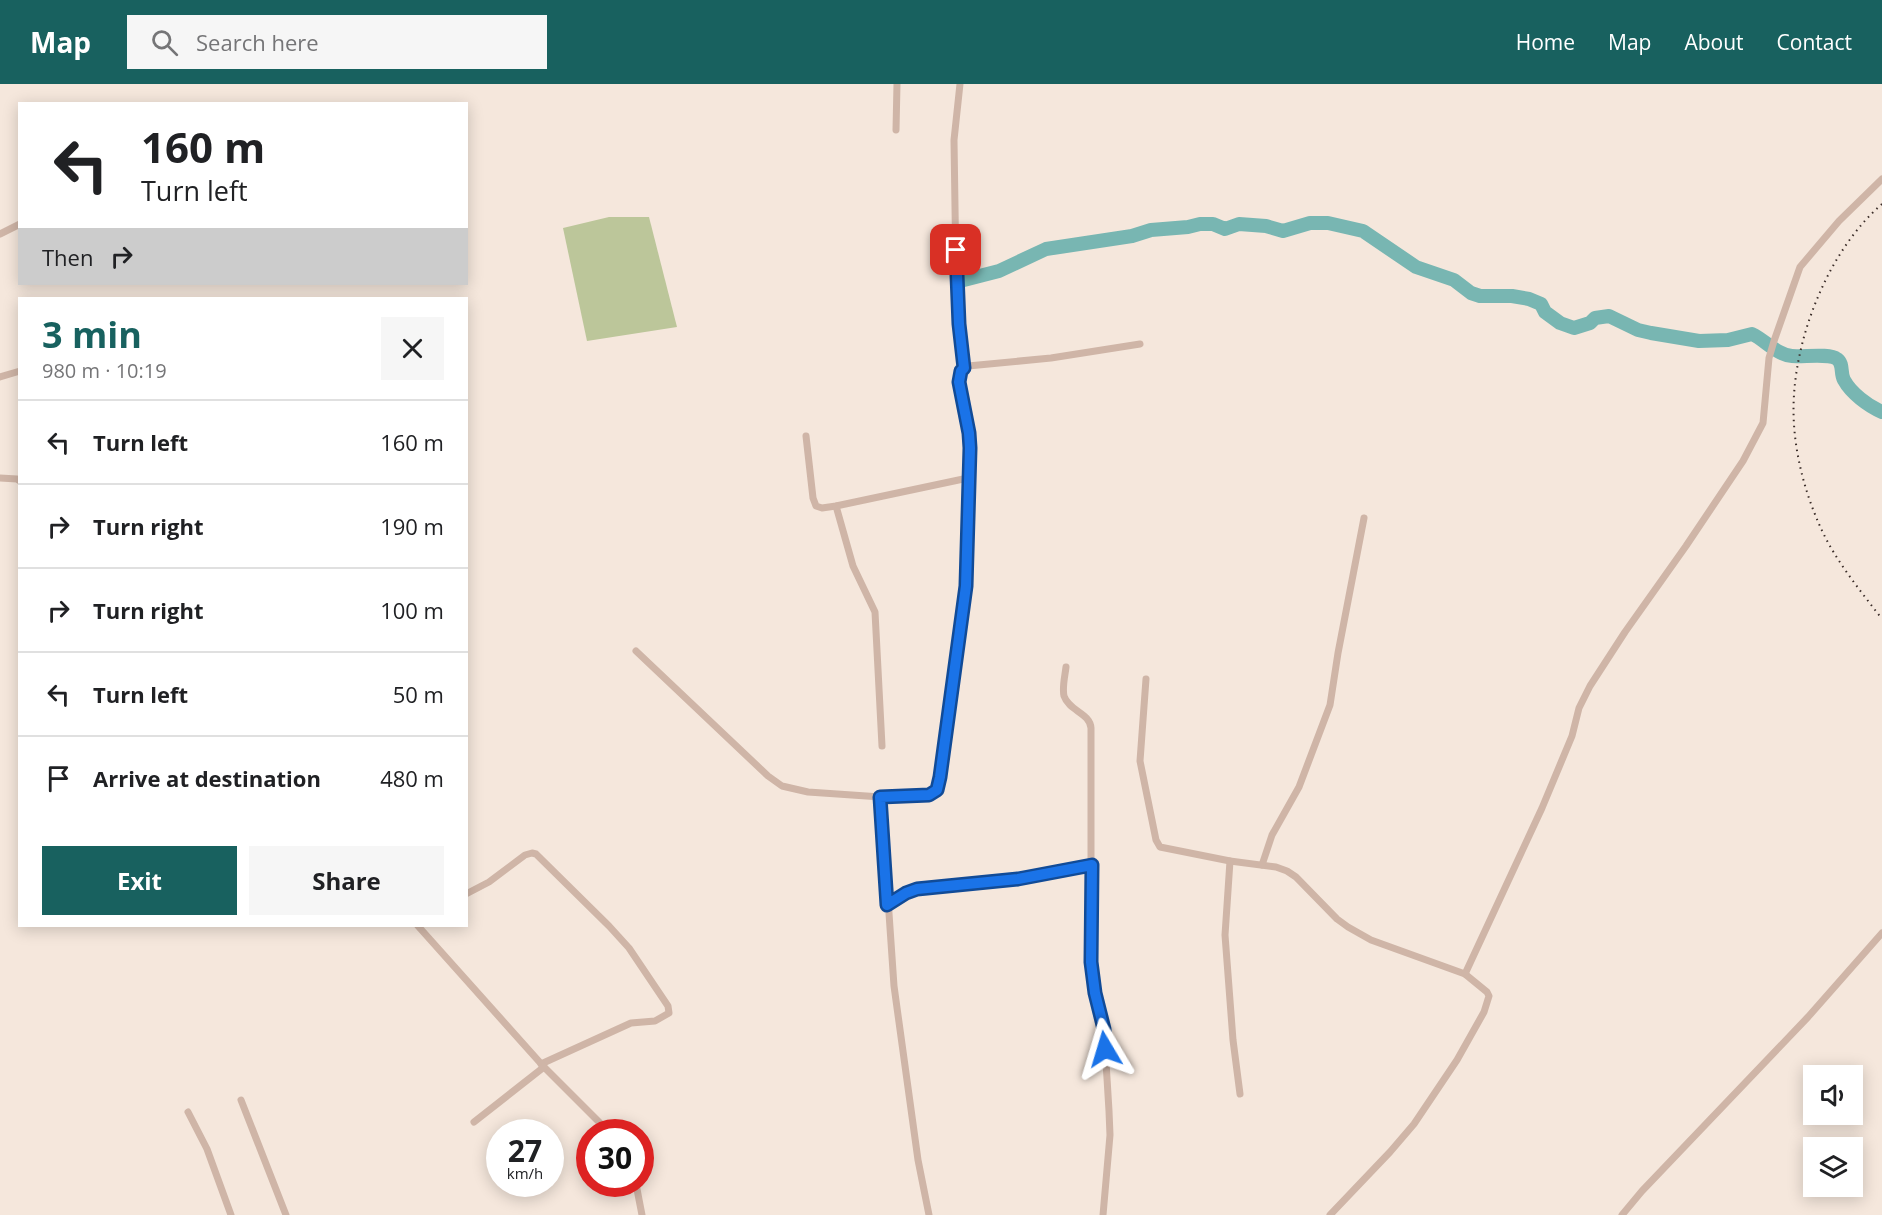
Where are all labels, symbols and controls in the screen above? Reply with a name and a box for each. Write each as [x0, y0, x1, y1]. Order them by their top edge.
search box [127, 15, 547, 69]
text: Map [30, 23, 91, 61]
icon: search [148, 26, 181, 59]
text: Search here [196, 27, 319, 57]
text: Home [1516, 28, 1575, 56]
text: Map [1608, 28, 1651, 56]
text: About [1684, 28, 1744, 56]
text: Contact [1777, 28, 1852, 56]
text: 160 m [141, 118, 265, 175]
icon: left [42, 126, 120, 204]
text: Turn left [141, 172, 248, 209]
pin [930, 224, 981, 275]
icon: arrive [939, 233, 972, 266]
icon: right [105, 240, 138, 273]
text: Then [42, 242, 93, 272]
text: 3 min [42, 310, 142, 359]
button: close [381, 317, 444, 380]
text: 980 m · 10:19 [42, 357, 167, 384]
icon: left [42, 426, 75, 459]
text: Turn left [93, 427, 188, 457]
text: 160 m [380, 427, 444, 457]
icon: right [42, 510, 75, 543]
text: Turn right [93, 511, 204, 541]
text: 190 m [380, 511, 444, 541]
icon: right [42, 594, 75, 627]
text: Turn right [93, 595, 204, 625]
text: 100 m [380, 595, 444, 625]
icon: left [42, 678, 75, 711]
text: Turn left [93, 679, 188, 709]
text: 50 m [393, 679, 444, 709]
icon: arrive [42, 762, 75, 795]
text: Arrive at destination [93, 763, 321, 793]
text: 480 m [380, 763, 444, 793]
button: Exit [42, 846, 237, 915]
button: Share [249, 846, 444, 915]
position arrow [1073, 1017, 1137, 1081]
map controls [1803, 1065, 1863, 1197]
button: sound [1803, 1065, 1863, 1125]
speed limit sign: 30 [576, 1119, 654, 1197]
text: 27 [508, 1130, 542, 1171]
button: layers [1803, 1137, 1863, 1197]
text: km/h [507, 1163, 543, 1183]

